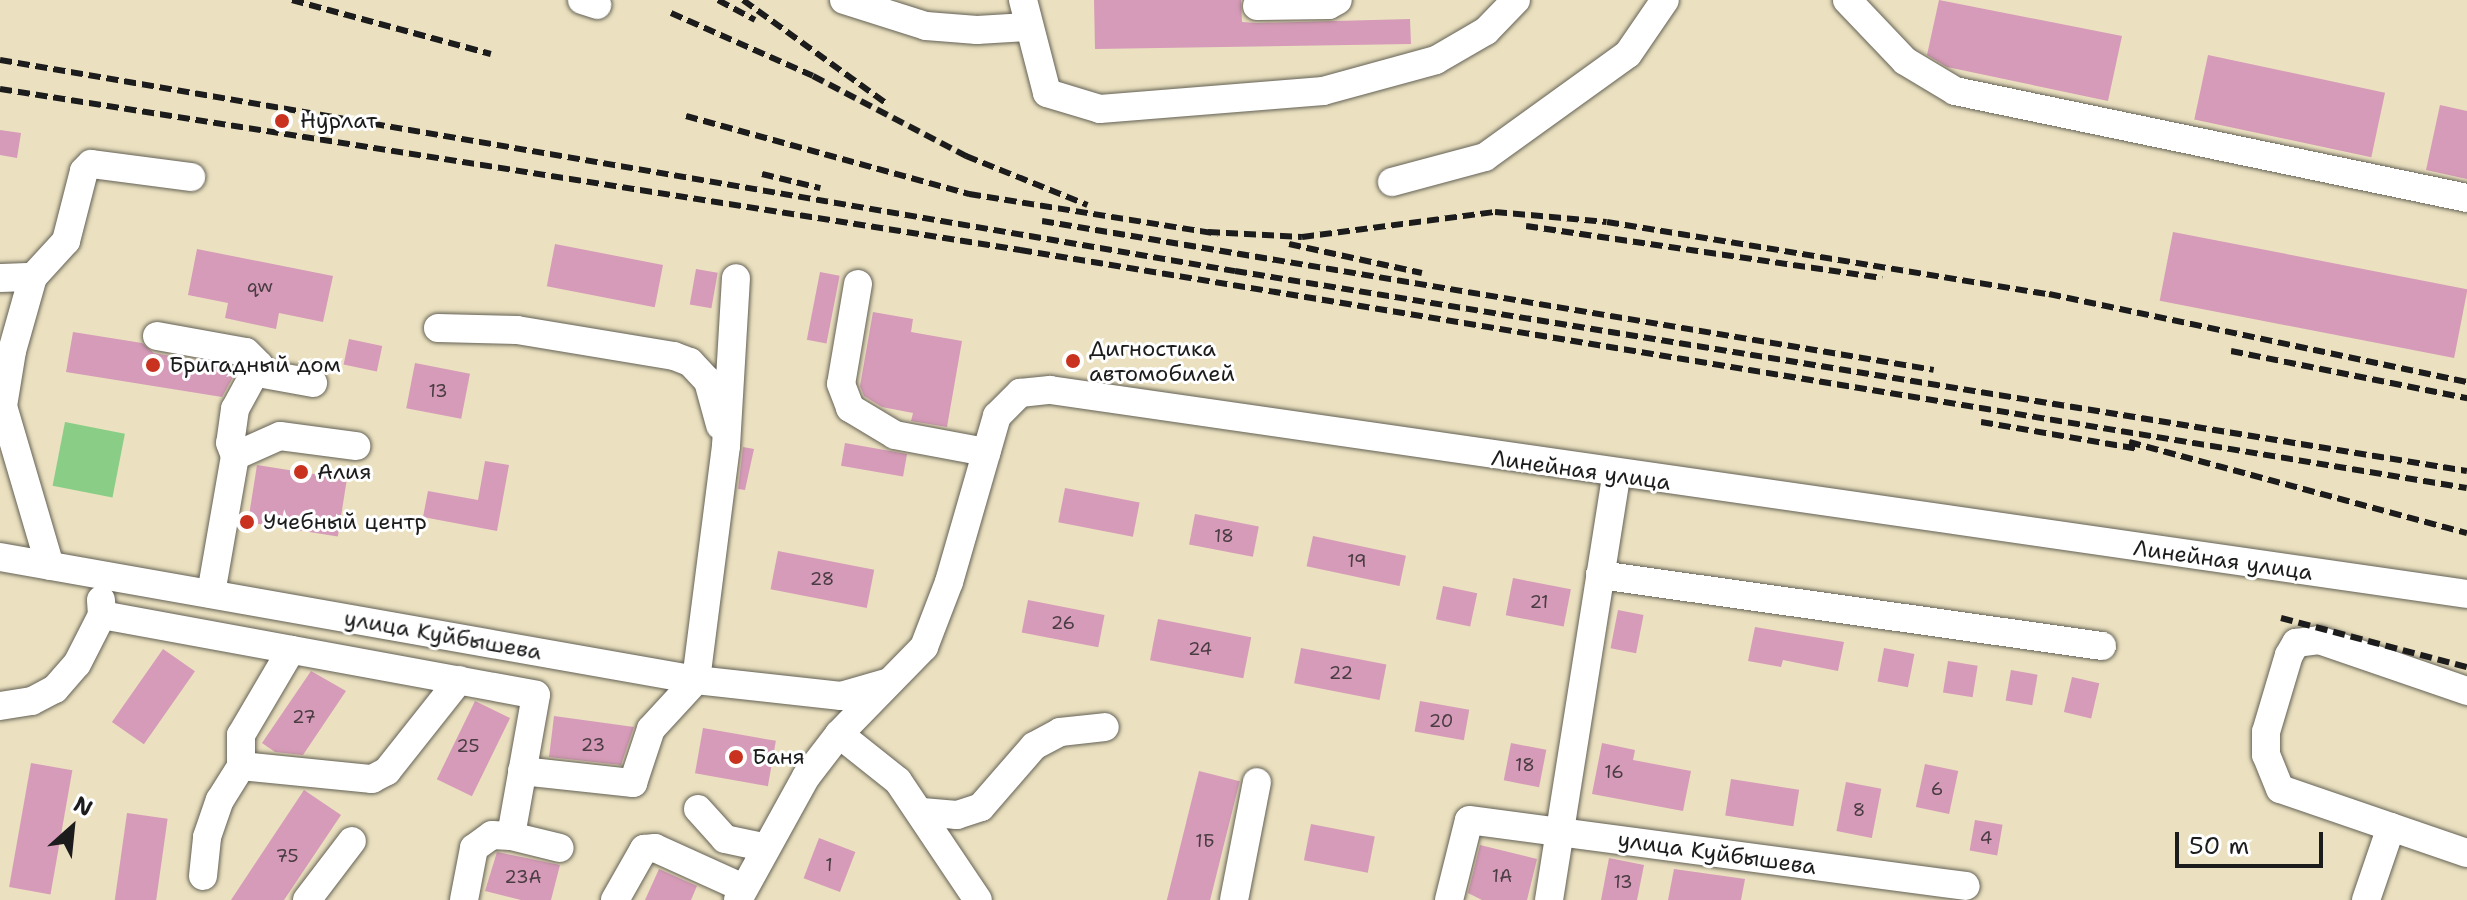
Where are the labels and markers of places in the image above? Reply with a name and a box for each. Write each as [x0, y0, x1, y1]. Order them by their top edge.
place label: Нурлат [300, 108, 377, 134]
marker: Нурлат [271, 110, 293, 132]
place label: Дигностика автомобилей [1089, 335, 1235, 386]
place label: Бригадный дом [169, 352, 341, 378]
marker: Дигностика автомобилей [1064, 352, 1082, 370]
marker: Бригадный дом [144, 356, 162, 374]
place label: Алия [317, 459, 371, 485]
marker: Алия [292, 463, 310, 481]
place label: Учебный центр [263, 509, 427, 535]
marker: Учебный центр [238, 513, 256, 531]
place label: Баня [752, 744, 805, 770]
marker: Баня [727, 748, 745, 766]

